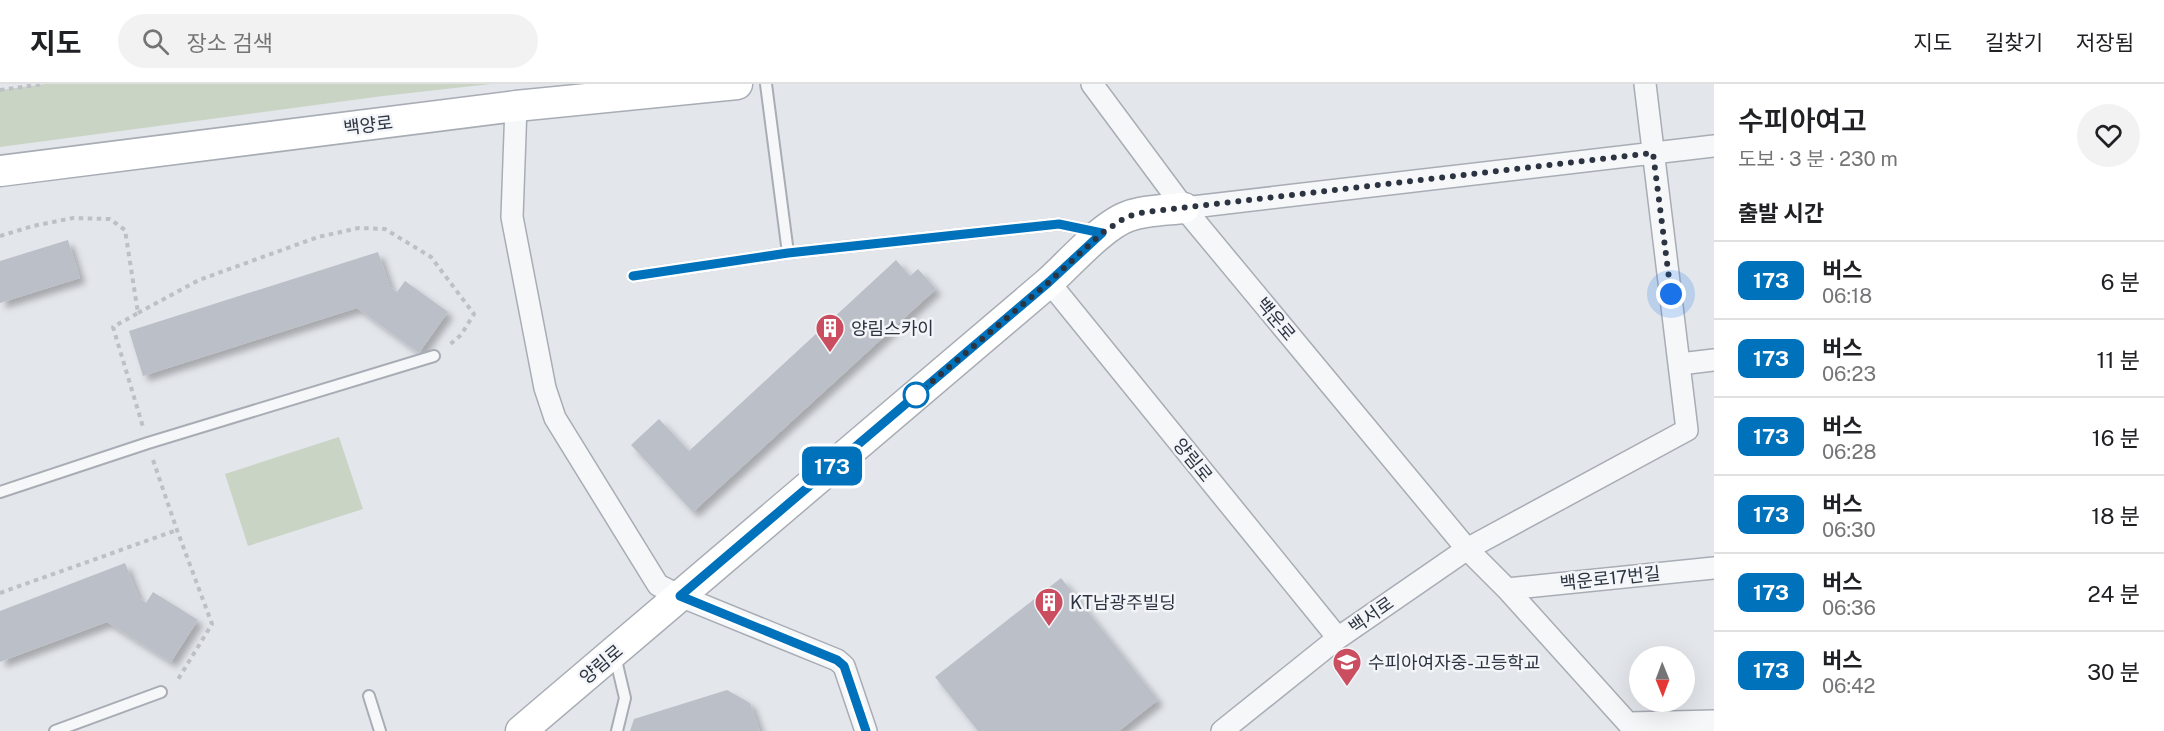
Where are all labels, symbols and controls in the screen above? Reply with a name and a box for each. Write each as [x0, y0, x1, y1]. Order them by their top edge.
search box [118, 14, 538, 68]
icon: search [139, 25, 172, 58]
text: 지도 [30, 26, 82, 59]
text: 장소 검색 [187, 30, 273, 56]
text: 지도 [1913, 30, 1952, 55]
text: 길찾기 [1985, 30, 2043, 55]
text: 저장됨 [2076, 30, 2134, 55]
text: 수피아여고 [1738, 104, 1867, 137]
button: heart [2077, 104, 2140, 167]
street label: 백양로 [342, 112, 394, 138]
text: 도보 · 3 분 · 230 m [1738, 147, 1898, 171]
text: 출발 시간 [1738, 200, 1824, 226]
text: 버스 [1822, 257, 1862, 283]
text: 173 [1753, 268, 1789, 293]
text: 6 분 [2101, 269, 2140, 295]
your location [1656, 279, 1686, 309]
text: 06:18 [1822, 284, 1872, 308]
street label: 백운로 [1252, 293, 1300, 345]
building icon: 양림스카이 [814, 312, 846, 354]
place label: 양림스카이 [851, 318, 934, 339]
text: 버스 [1822, 335, 1862, 361]
text: 173 [1753, 346, 1789, 371]
text: 11 분 [2097, 347, 2140, 373]
text: 06:23 [1822, 362, 1876, 386]
unlabelled marker [903, 382, 929, 408]
text: 버스 [1822, 413, 1862, 439]
text: 173 [1753, 424, 1789, 449]
text: 16 분 [2092, 425, 2140, 451]
street label: 양림로 [1169, 434, 1217, 486]
text: 06:28 [1822, 440, 1876, 464]
line badge: 173 [798, 446, 866, 485]
text: 173 [814, 454, 850, 479]
text: 버스 [1822, 491, 1862, 517]
text: 173 [1753, 502, 1789, 527]
text: 18 분 [2091, 503, 2140, 529]
text: 06:30 [1822, 518, 1876, 542]
street label: 백운로17번길 [1559, 562, 1661, 594]
text: 버스 [1822, 569, 1862, 595]
text: 173 [1753, 580, 1789, 605]
text: 24 분 [2087, 581, 2140, 607]
building icon: KT남광주빌딩 [1033, 586, 1065, 628]
place label: KT남광주빌딩 [1070, 592, 1176, 613]
street label: 백서로 [1345, 592, 1397, 638]
text: 06:36 [1822, 596, 1876, 620]
street label: 양림로 [575, 640, 627, 688]
school or university icon: 수피아여자중-고등학교 [1331, 646, 1363, 688]
north arrow [1629, 646, 1695, 712]
map controls [1629, 646, 1695, 712]
text: 버스 [1822, 647, 1862, 673]
place label: 수피아여자중-고등학교 [1368, 652, 1540, 673]
text: 173 [1753, 658, 1789, 683]
text: 30 분 [2087, 659, 2140, 685]
text: 06:42 [1822, 674, 1875, 698]

